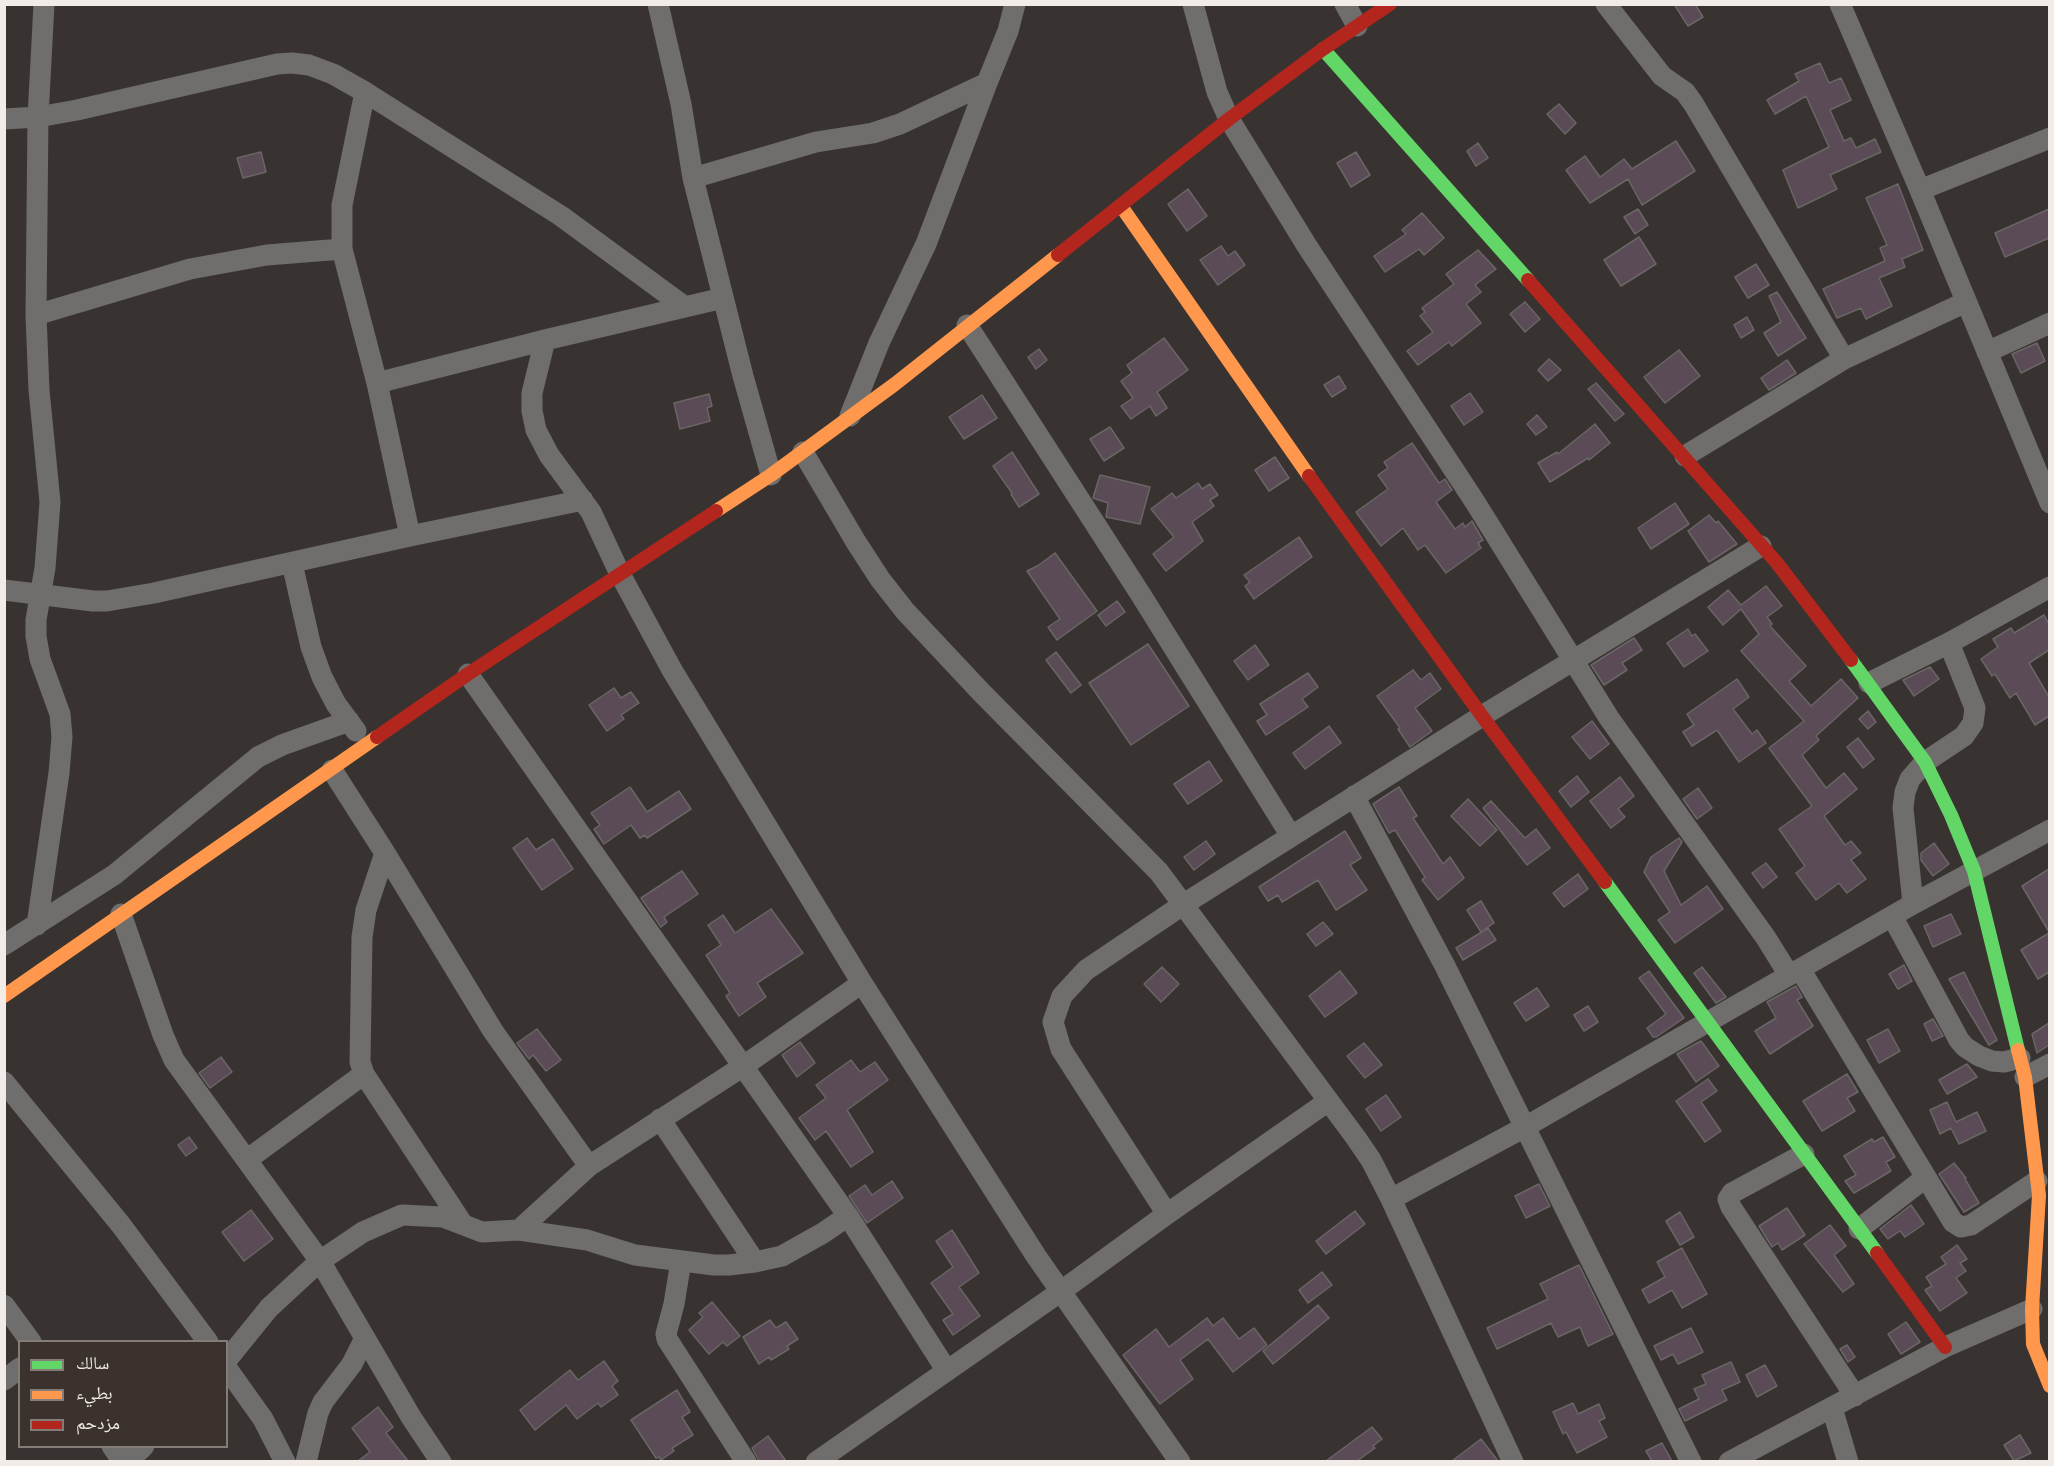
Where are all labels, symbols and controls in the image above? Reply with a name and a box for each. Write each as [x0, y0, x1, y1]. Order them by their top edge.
legend [18, 1340, 228, 1448]
text: سالك [76, 1352, 109, 1373]
text: بطيء [76, 1382, 113, 1403]
text: مزدحم [76, 1412, 120, 1433]

